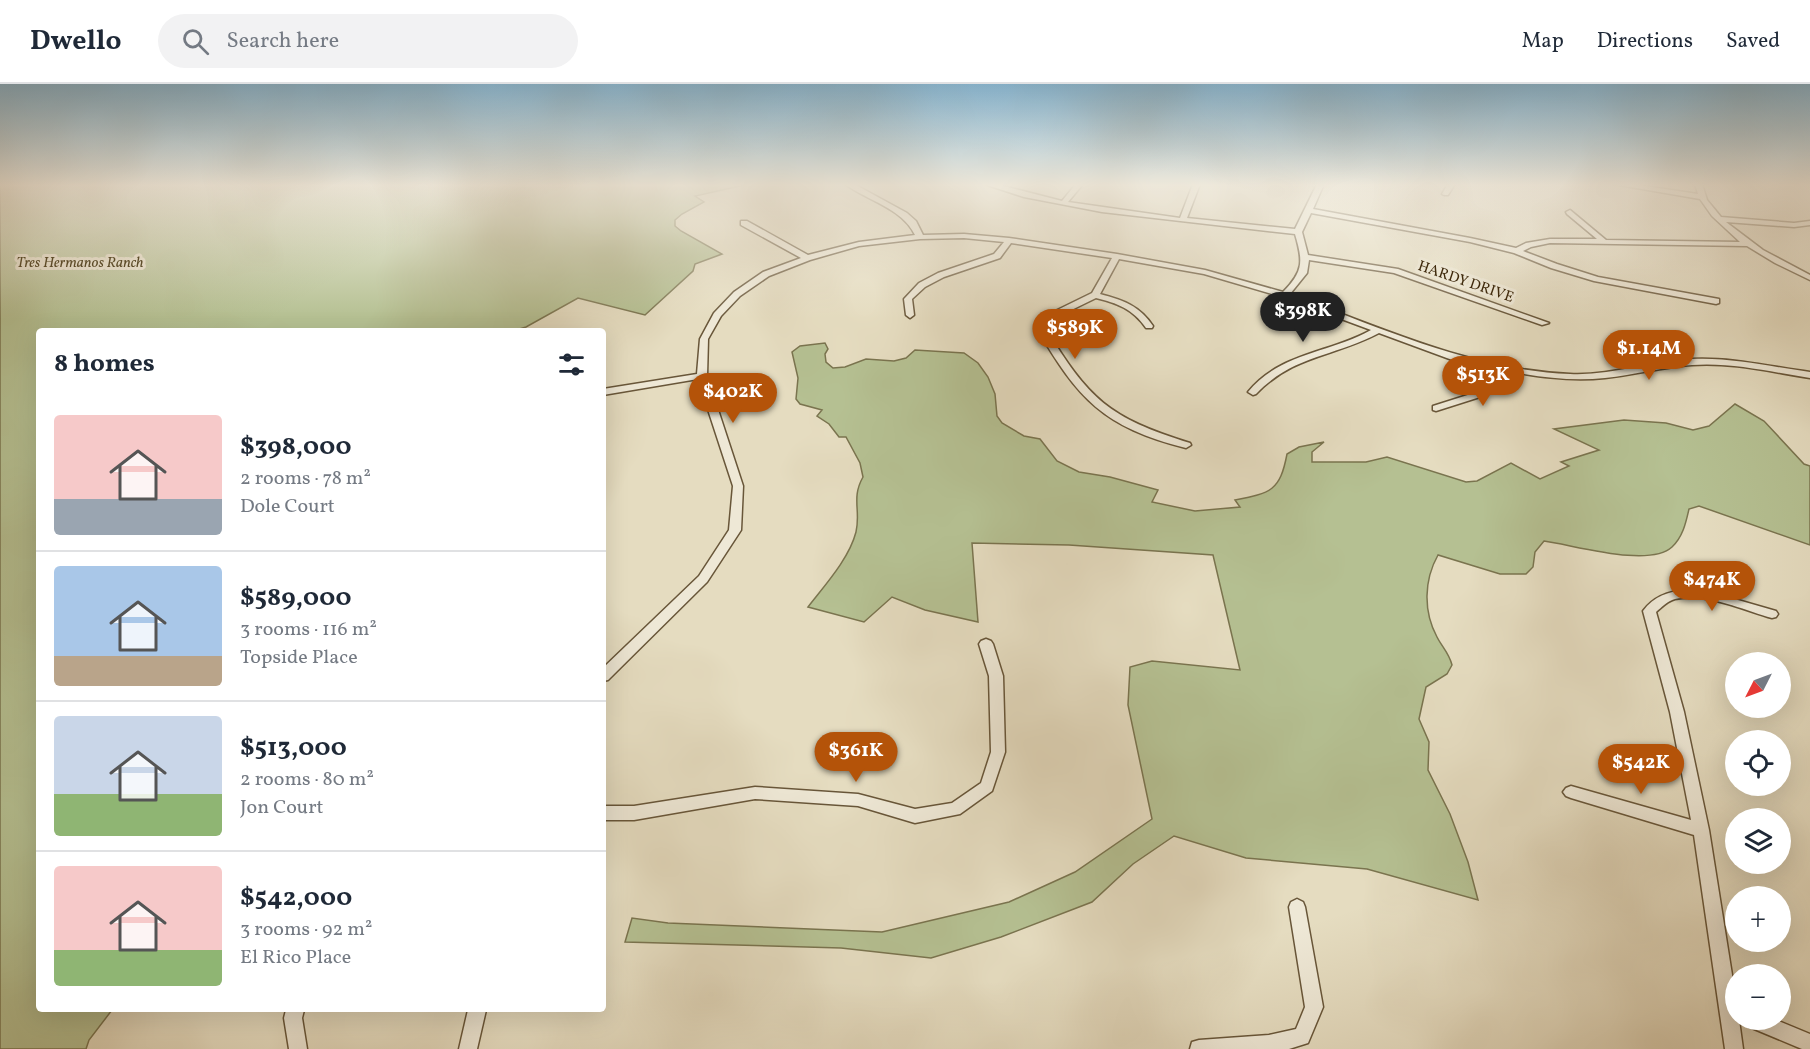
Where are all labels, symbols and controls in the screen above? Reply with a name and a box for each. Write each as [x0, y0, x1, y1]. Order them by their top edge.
search box [158, 14, 578, 68]
text: Dwello [30, 22, 122, 61]
icon: search [179, 25, 212, 58]
text: Search here [227, 26, 339, 57]
text: Map [1522, 27, 1564, 56]
text: Directions [1597, 27, 1693, 56]
text: Saved [1726, 27, 1780, 56]
park label: Tres Hermanos Ranch [16, 253, 144, 274]
street label: HARDY DRIVE [1415, 256, 1516, 309]
pin: $398K [1261, 292, 1345, 343]
text: $398K [1274, 297, 1332, 325]
pin: $589K [1033, 309, 1117, 360]
text: $589K [1046, 314, 1104, 342]
pin: $1.14M [1600, 330, 1698, 381]
text: $1.14M [1617, 335, 1681, 363]
text: 8 homes [54, 346, 155, 382]
icon: filters [555, 348, 588, 381]
pin: $513K [1441, 356, 1525, 407]
text: $513K [1456, 361, 1510, 389]
pin: $402K [691, 373, 775, 424]
text: $402K [703, 378, 763, 406]
text: $398,000 [240, 429, 352, 465]
icon: home [102, 439, 174, 511]
text: 2 rooms · 78 m² [240, 465, 371, 493]
text: Dole Court [240, 493, 335, 521]
pin: $474K [1670, 561, 1754, 612]
text: $474K [1683, 566, 1741, 594]
text: $589,000 [240, 580, 352, 616]
icon: home [102, 590, 174, 662]
text: 3 rooms · 116 m² [240, 616, 377, 644]
text: Topside Place [240, 644, 358, 672]
north arrow [1725, 652, 1791, 718]
map controls [1725, 652, 1791, 1030]
text: $513,000 [240, 730, 347, 766]
button: locate [1725, 730, 1791, 796]
pin: $361K [814, 732, 898, 783]
text: $361K [829, 737, 883, 765]
icon: home [102, 740, 174, 812]
pin: $542K [1599, 744, 1683, 795]
text: $542K [1612, 749, 1670, 777]
text: 2 rooms · 80 m² [240, 766, 374, 794]
text: Jon Court [240, 794, 324, 822]
button: layers [1725, 808, 1791, 874]
text: $542,000 [240, 880, 352, 916]
button: + [1725, 886, 1791, 952]
icon: home [102, 890, 174, 962]
text: 3 rooms · 92 m² [240, 916, 372, 944]
text: El Rico Place [240, 944, 351, 972]
button: − [1725, 964, 1791, 1030]

